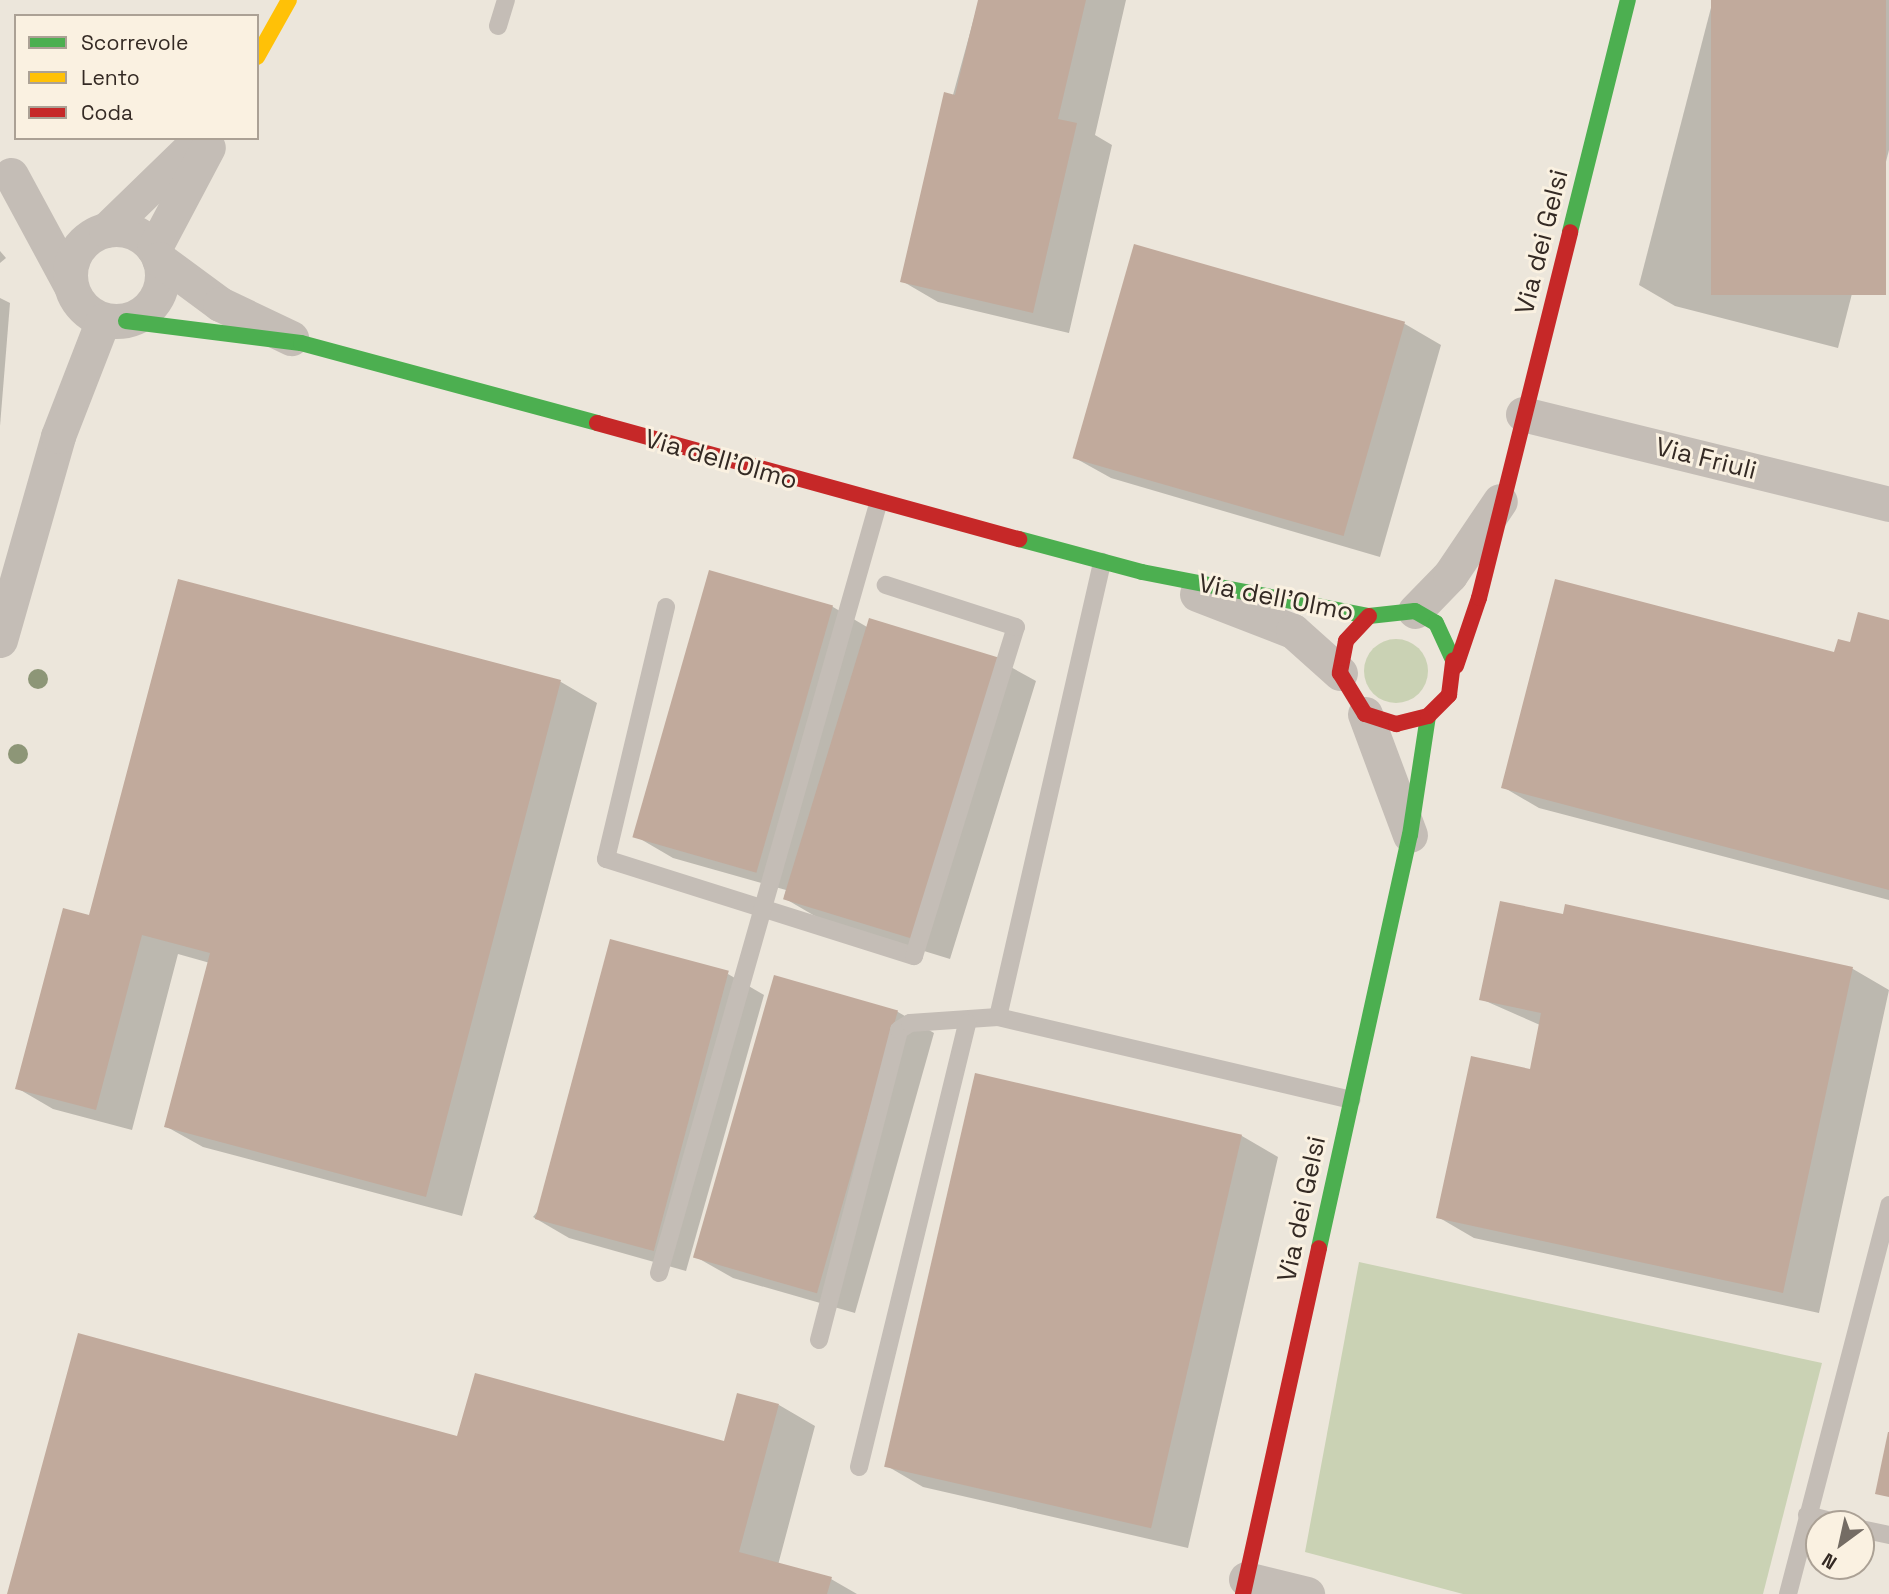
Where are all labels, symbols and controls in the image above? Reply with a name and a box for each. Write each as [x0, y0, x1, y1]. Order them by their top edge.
legend [14, 14, 259, 140]
text: Scorrevole [81, 29, 188, 56]
text: Lento [81, 64, 140, 91]
text: Coda [81, 99, 133, 126]
street label: Via dei Gelsi [1509, 166, 1575, 318]
street label: Via dell'Olmo [641, 423, 801, 497]
street label: Via Friuli [1652, 431, 1760, 487]
street label: Via dell'Olmo [1196, 568, 1356, 628]
street label: Via dei Gelsi [1271, 1133, 1333, 1285]
north arrow [1805, 1510, 1875, 1580]
text: N [1817, 1547, 1842, 1575]

